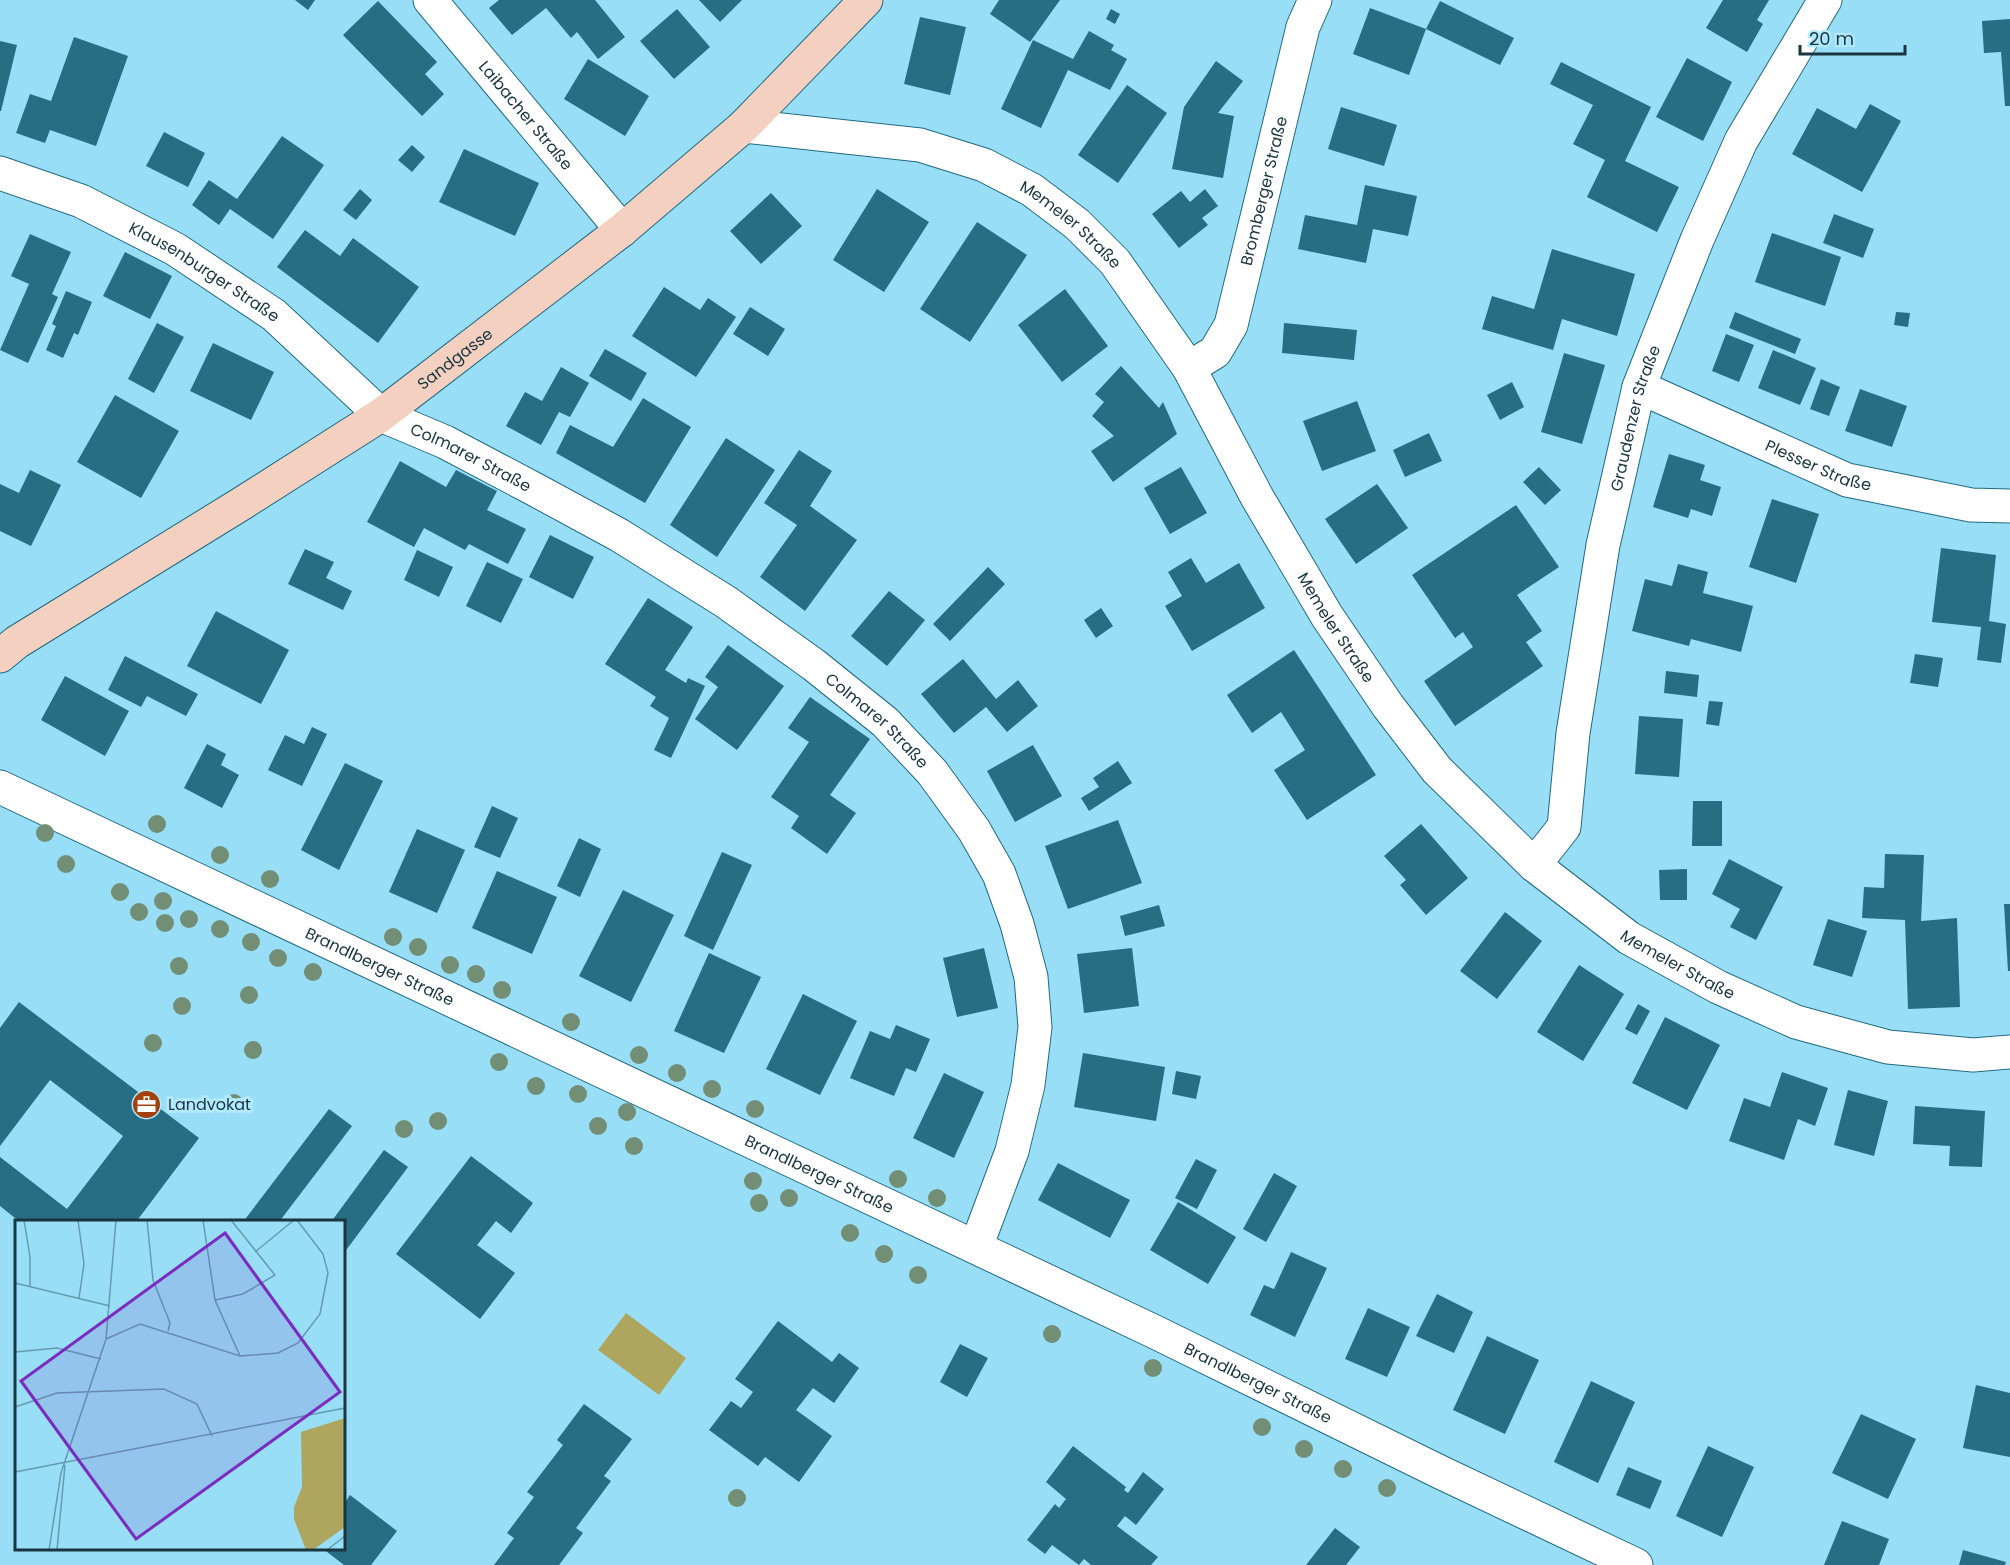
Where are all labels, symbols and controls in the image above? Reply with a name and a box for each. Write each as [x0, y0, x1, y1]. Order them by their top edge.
scale bar [1800, 18, 1905, 56]
text: 20 m [1809, 26, 1854, 51]
street label: Laibacher Straße [473, 56, 578, 175]
street label: Bromberger Straße [1235, 114, 1293, 268]
street label: Memeler Straße [1016, 175, 1127, 273]
street label: Klausenburger Straße [125, 216, 284, 328]
street label: Sandgasse [413, 322, 498, 395]
street label: Graudenzer Straße [1605, 342, 1666, 494]
street label: Colmarer Straße [407, 418, 535, 498]
street label: Plesser Straße [1762, 434, 1873, 497]
street label: Memeler Straße [1292, 568, 1380, 687]
street label: Colmarer Straße [820, 667, 934, 774]
street label: Brandlberger Straße [301, 922, 458, 1012]
street label: Memeler Straße [1615, 924, 1739, 1005]
office icon: Landvokat [131, 1088, 163, 1120]
place label: Landvokat [168, 1093, 251, 1116]
street label: Brandlberger Straße [741, 1129, 897, 1219]
inset map [15, 1220, 345, 1550]
street label: Brandlberger Straße [1180, 1337, 1336, 1429]

